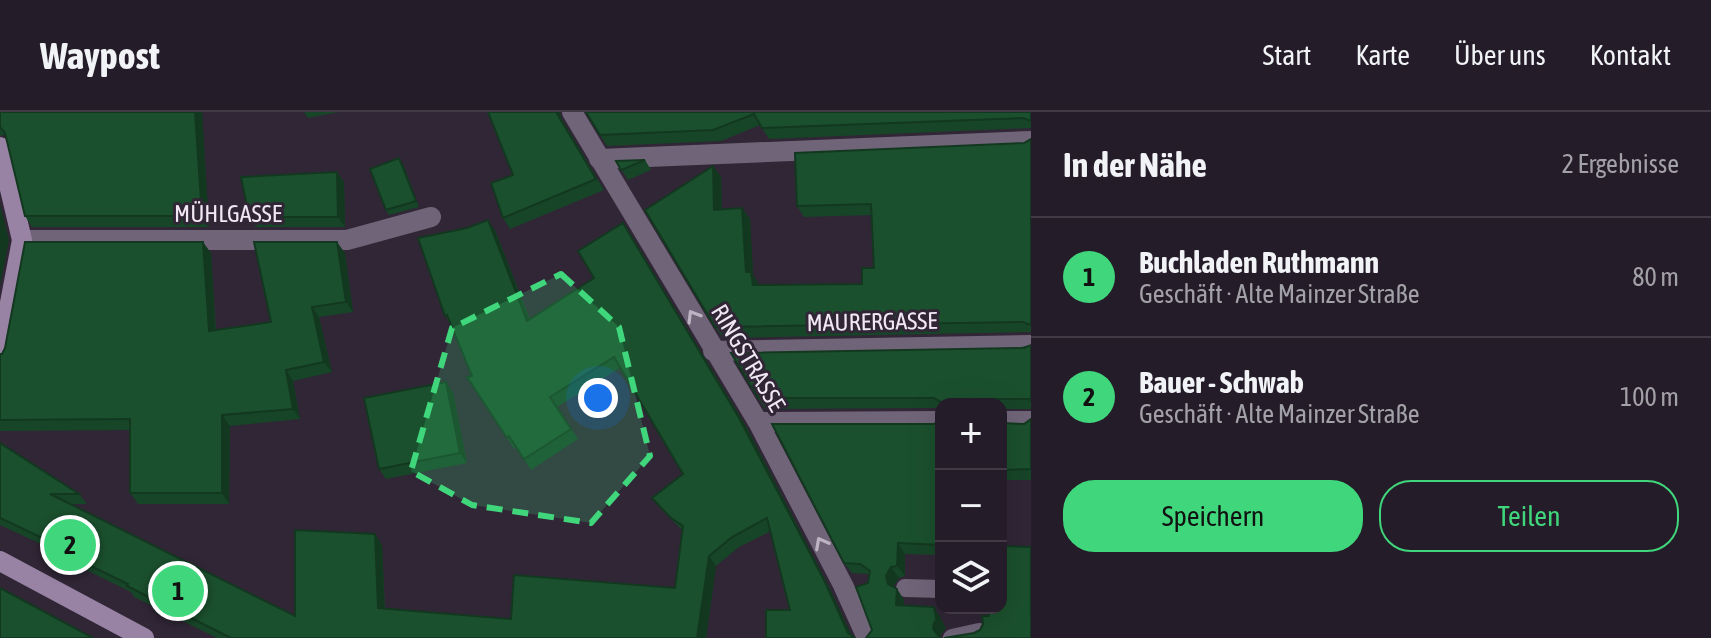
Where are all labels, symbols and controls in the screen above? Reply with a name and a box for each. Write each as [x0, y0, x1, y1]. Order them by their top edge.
text: Waypost [40, 34, 160, 77]
text: Start [1262, 39, 1311, 71]
text: Karte [1355, 39, 1410, 71]
text: Über uns [1454, 39, 1546, 71]
text: Kontakt [1590, 39, 1671, 71]
text: In der Nähe [1063, 145, 1207, 184]
text: 2 Ergebnisse [1562, 149, 1679, 179]
street label: MÜHLGASSE [174, 200, 282, 227]
text: Buchladen Ruthmann [1139, 245, 1379, 279]
text: 1 [1083, 262, 1095, 292]
text: 80 m [1632, 262, 1679, 292]
text: Geschäft · Alte Mainzer Straße [1139, 279, 1420, 309]
street label: RINGSTRASSE [706, 299, 791, 416]
street label: MAURERGASSE [806, 307, 938, 336]
one-way arrow [687, 310, 703, 325]
text: Bauer - Schwab [1139, 365, 1304, 399]
your location [578, 378, 618, 418]
text: 2 [1083, 382, 1095, 412]
text: 100 m [1620, 382, 1679, 412]
map controls [935, 398, 1007, 614]
button: + [935, 398, 1007, 470]
text: Geschäft · Alte Mainzer Straße [1139, 399, 1420, 429]
button: − [935, 470, 1007, 542]
button: Speichern [1063, 480, 1363, 552]
button: Teilen [1379, 480, 1679, 552]
pin: 2 [44, 515, 96, 575]
one-way arrow [815, 536, 830, 551]
button: layers [935, 542, 1007, 614]
pin: 1 [152, 561, 204, 621]

